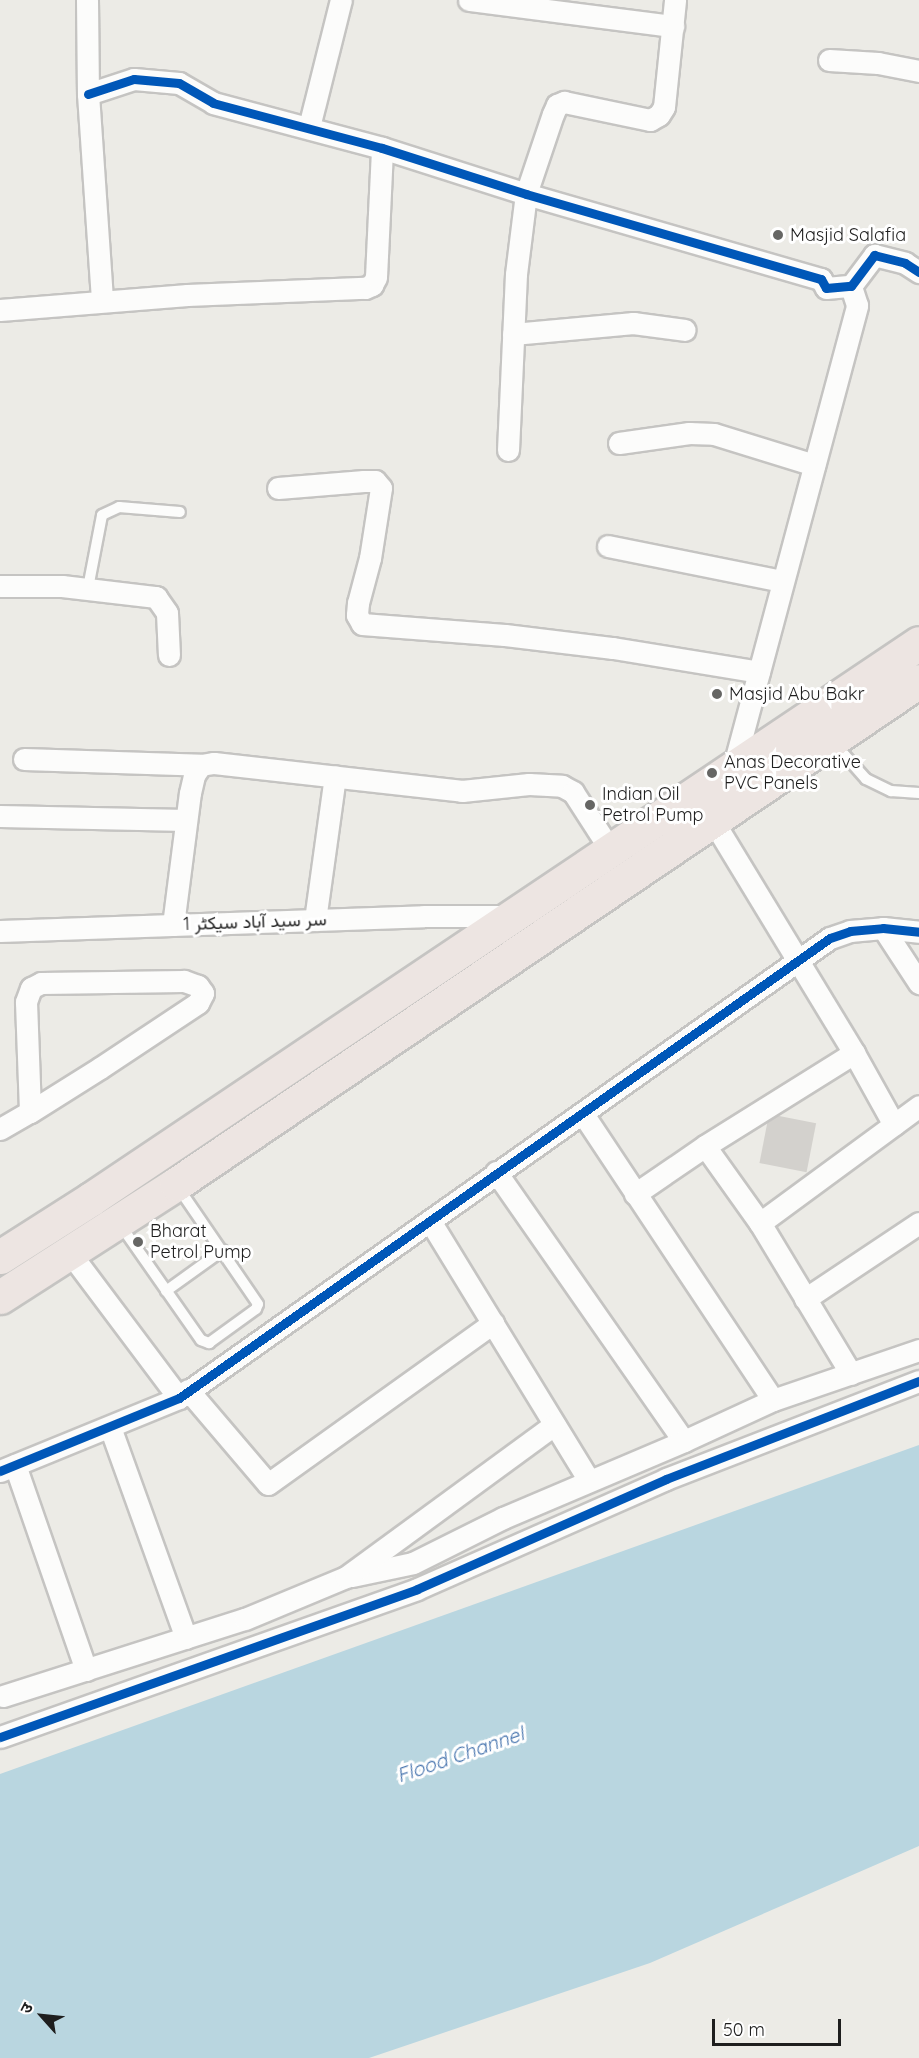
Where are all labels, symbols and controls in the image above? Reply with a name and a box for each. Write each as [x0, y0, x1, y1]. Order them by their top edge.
place label: Masjid Salafia [790, 224, 906, 246]
marker: Masjid Salafia [771, 228, 785, 242]
place label: Masjid Abu Bakr [729, 683, 865, 705]
marker: Masjid Abu Bakr [710, 687, 724, 701]
place label: Anas Decorative PVC Panels [724, 752, 861, 795]
marker: Anas Decorative PVC Panels [705, 766, 719, 780]
place label: Indian Oil Petrol Pump [602, 784, 703, 826]
marker: Indian Oil Petrol Pump [583, 798, 597, 812]
street label: سر سید آباد سیکٹر 1 [183, 909, 327, 935]
place label: Bharat Petrol Pump [150, 1221, 251, 1264]
marker: Bharat Petrol Pump [131, 1235, 145, 1249]
water label: Flood Channel [393, 1721, 527, 1787]
north arrow [12, 1986, 72, 2046]
text: उ [15, 1999, 37, 2017]
scale bar [715, 2007, 844, 2045]
text: 50 m [723, 2018, 765, 2041]

